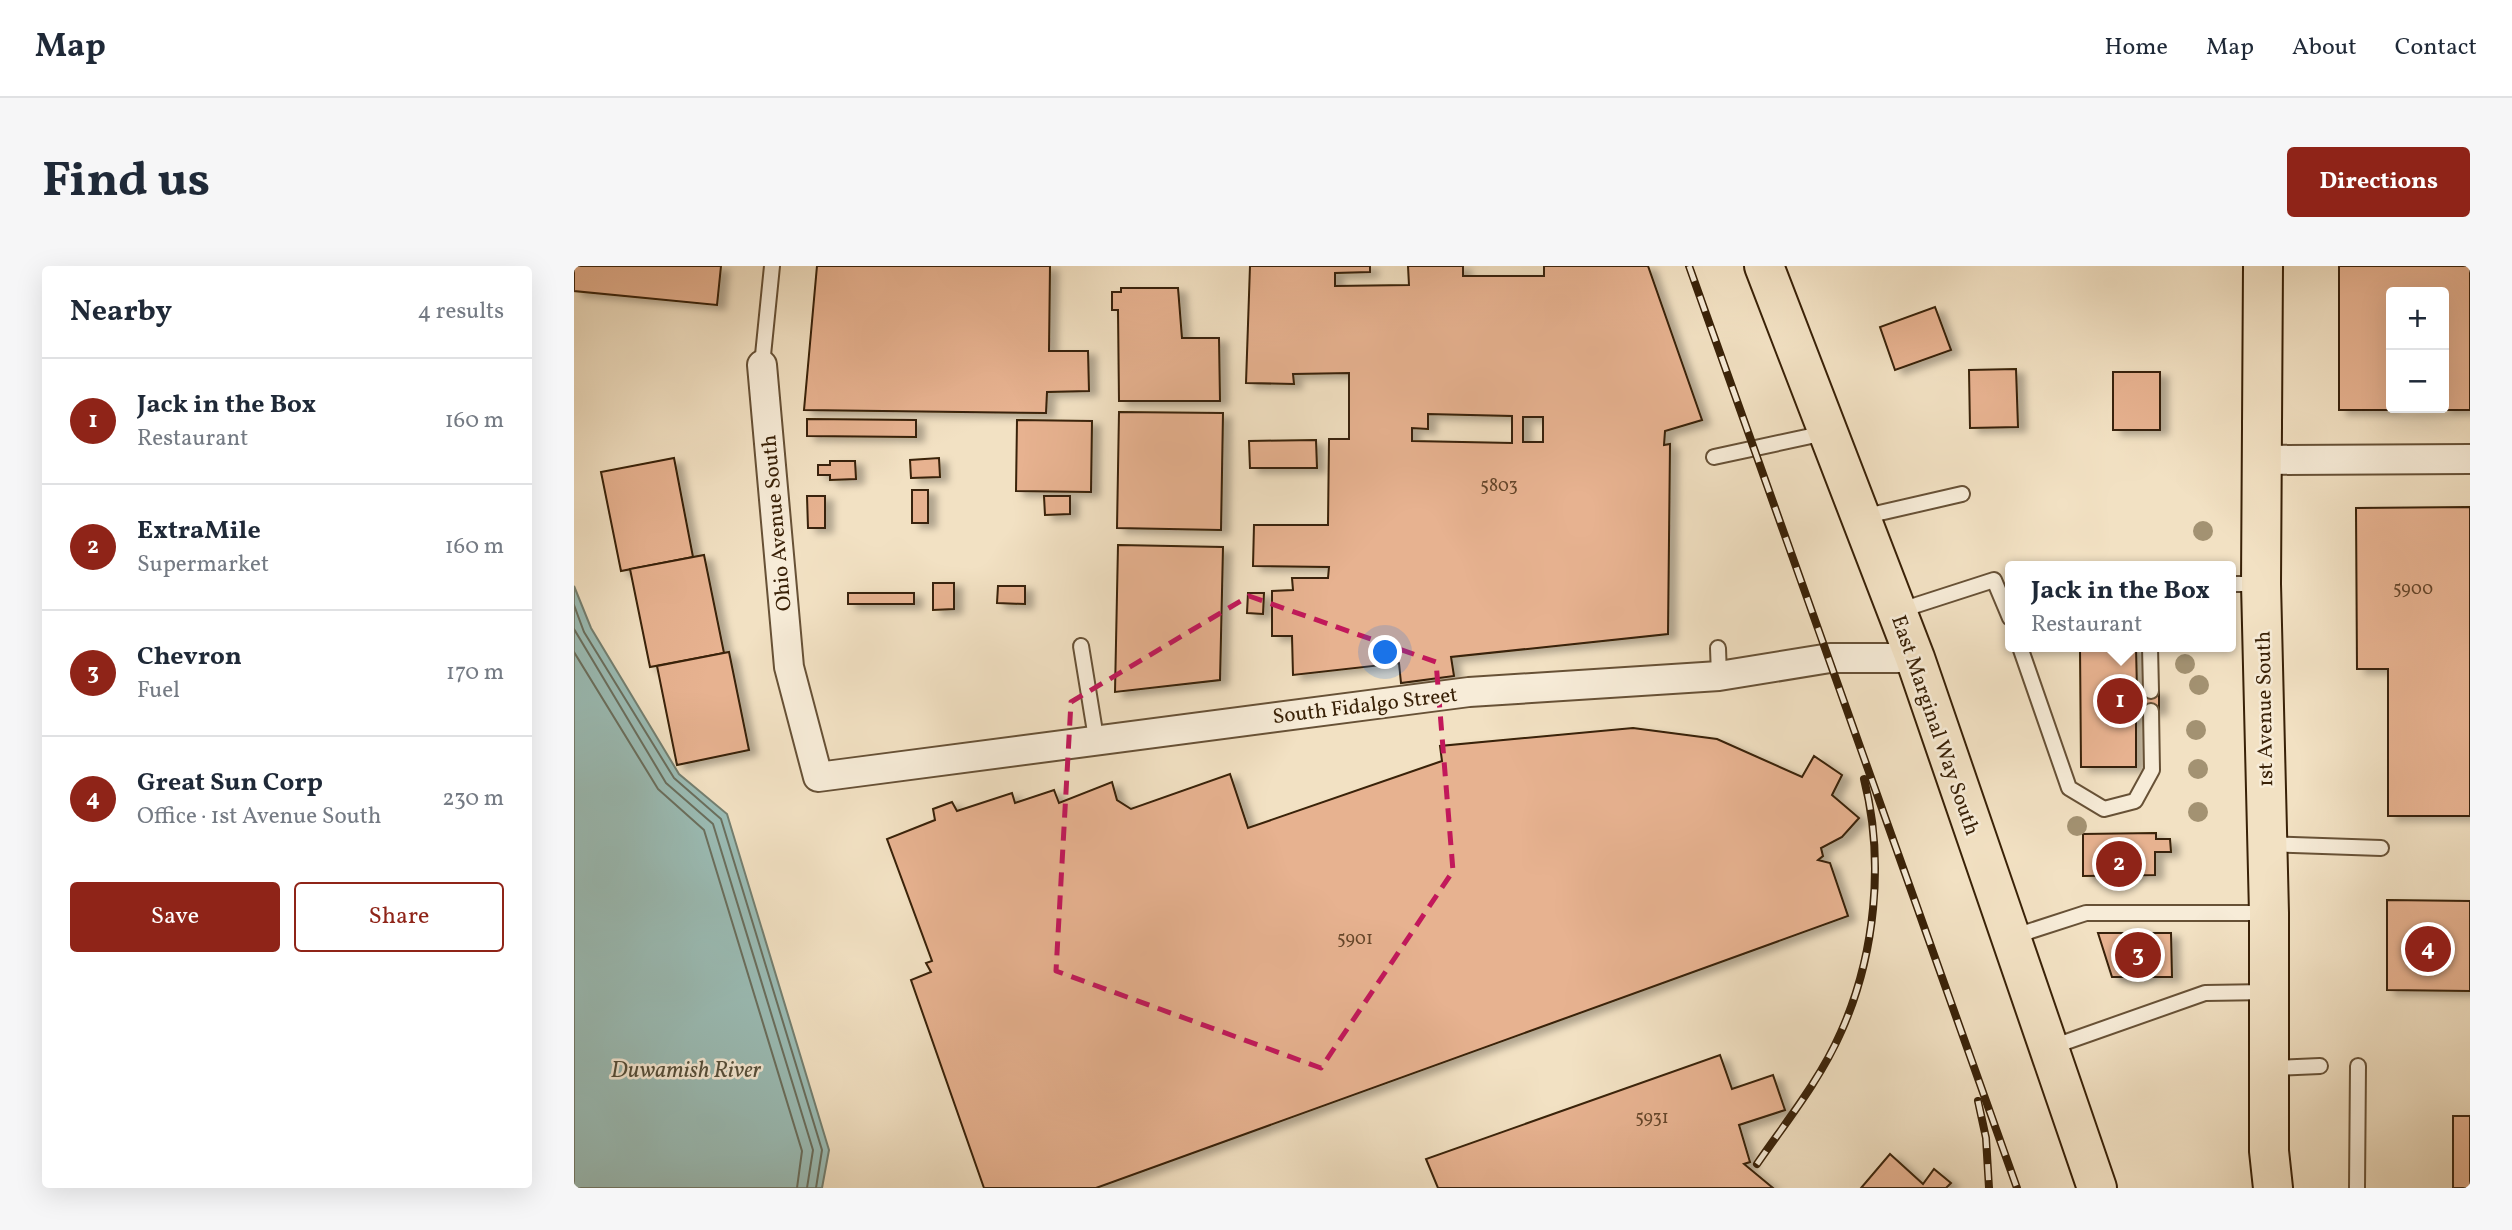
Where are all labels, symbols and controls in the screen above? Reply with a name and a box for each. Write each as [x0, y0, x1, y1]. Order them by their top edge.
text: Map [35, 25, 106, 71]
text: Home [2104, 31, 2168, 65]
text: Map [2206, 31, 2254, 65]
text: About [2292, 31, 2357, 65]
text: Contact [2395, 31, 2477, 65]
button: Directions [2287, 147, 2470, 217]
text: Find us [42, 148, 210, 217]
map controls [2386, 287, 2449, 413]
button: + [2386, 287, 2449, 350]
text: Nearby [70, 291, 172, 333]
text: 4 results [418, 296, 504, 328]
button: − [2386, 350, 2449, 413]
text: Jack in the Box [137, 387, 316, 423]
text: 1 [88, 405, 98, 437]
text: 160 m [445, 405, 504, 437]
text: Restaurant [137, 423, 248, 455]
street label: Ohio Avenue South [755, 433, 800, 612]
house number: 5803 [1480, 474, 1518, 499]
text: ExtraMile [137, 513, 261, 549]
text: 2 [87, 531, 99, 563]
text: 160 m [445, 531, 504, 563]
text: Supermarket [137, 549, 269, 581]
popup [2005, 561, 2236, 652]
text: Jack in the Box [2031, 573, 2210, 609]
house number: 5900 [2393, 577, 2433, 602]
text: Restaurant [2031, 609, 2142, 641]
street label: East Marginal Way South [1883, 611, 1986, 840]
street label: 1st Avenue South [2250, 631, 2281, 787]
your location [1368, 635, 1402, 669]
text: Chevron [137, 639, 242, 675]
text: 3 [87, 657, 99, 689]
text: 170 m [446, 657, 504, 689]
text: Fuel [137, 675, 180, 707]
pin: 1 [2097, 675, 2143, 727]
street label: South Fidalgo Street [1271, 681, 1459, 732]
text: Great Sun Corp [137, 765, 323, 801]
text: 4 [86, 783, 100, 815]
text: 230 m [442, 783, 504, 815]
text: Office · 1st Avenue South [137, 801, 382, 833]
pin: 2 [2096, 838, 2142, 890]
button: Save [70, 882, 280, 952]
button: Share [294, 882, 504, 952]
pin: 4 [2405, 923, 2451, 975]
house number: 5901 [1337, 927, 1373, 952]
pin: 3 [2115, 929, 2161, 981]
water label: Duwamish River [611, 1055, 762, 1087]
house number: 5931 [1635, 1106, 1669, 1131]

